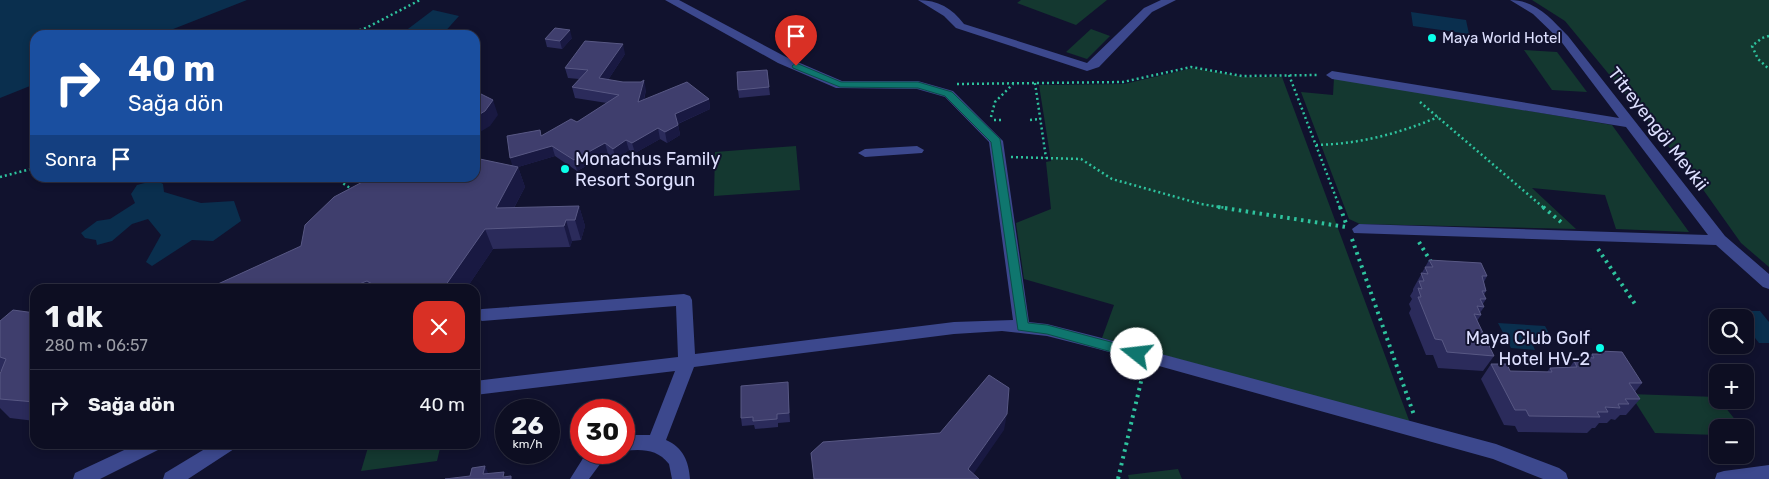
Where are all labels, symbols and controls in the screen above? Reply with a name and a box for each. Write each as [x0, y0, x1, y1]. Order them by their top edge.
pin [775, 15, 817, 66]
icon: arrive [782, 22, 810, 50]
place label: Maya World Hotel [1442, 29, 1561, 47]
marker: Maya World Hotel [1426, 32, 1438, 44]
text: 40 m [128, 48, 215, 90]
icon: right [45, 50, 110, 115]
street label: Titreyengöl Mevkii [1603, 63, 1713, 195]
text: Sağa dön [128, 90, 224, 117]
icon: arrive [107, 145, 135, 173]
text: Sonra [45, 148, 97, 171]
place label: Monachus Family Resort Sorgun [575, 148, 720, 191]
marker: Monachus Family Resort Sorgun [559, 163, 571, 175]
text: 1 dk [45, 299, 103, 335]
button: close [413, 301, 465, 353]
map controls [1709, 309, 1754, 464]
button: search [1709, 309, 1754, 354]
position arrow [1110, 327, 1162, 379]
place label: Maya Club Golf Hotel HV-2 [1466, 327, 1590, 370]
text: 280 m · 06:57 [45, 336, 148, 355]
marker: Maya Club Golf Hotel HV-2 [1594, 342, 1606, 354]
button: + [1709, 364, 1754, 409]
icon: right [45, 391, 73, 419]
text: Sağa dön [88, 393, 175, 416]
text: 40 m [420, 393, 465, 416]
speed limit sign: 30 [570, 399, 635, 464]
text: 26 [511, 411, 544, 440]
button: − [1709, 419, 1754, 464]
text: km/h [513, 437, 542, 451]

